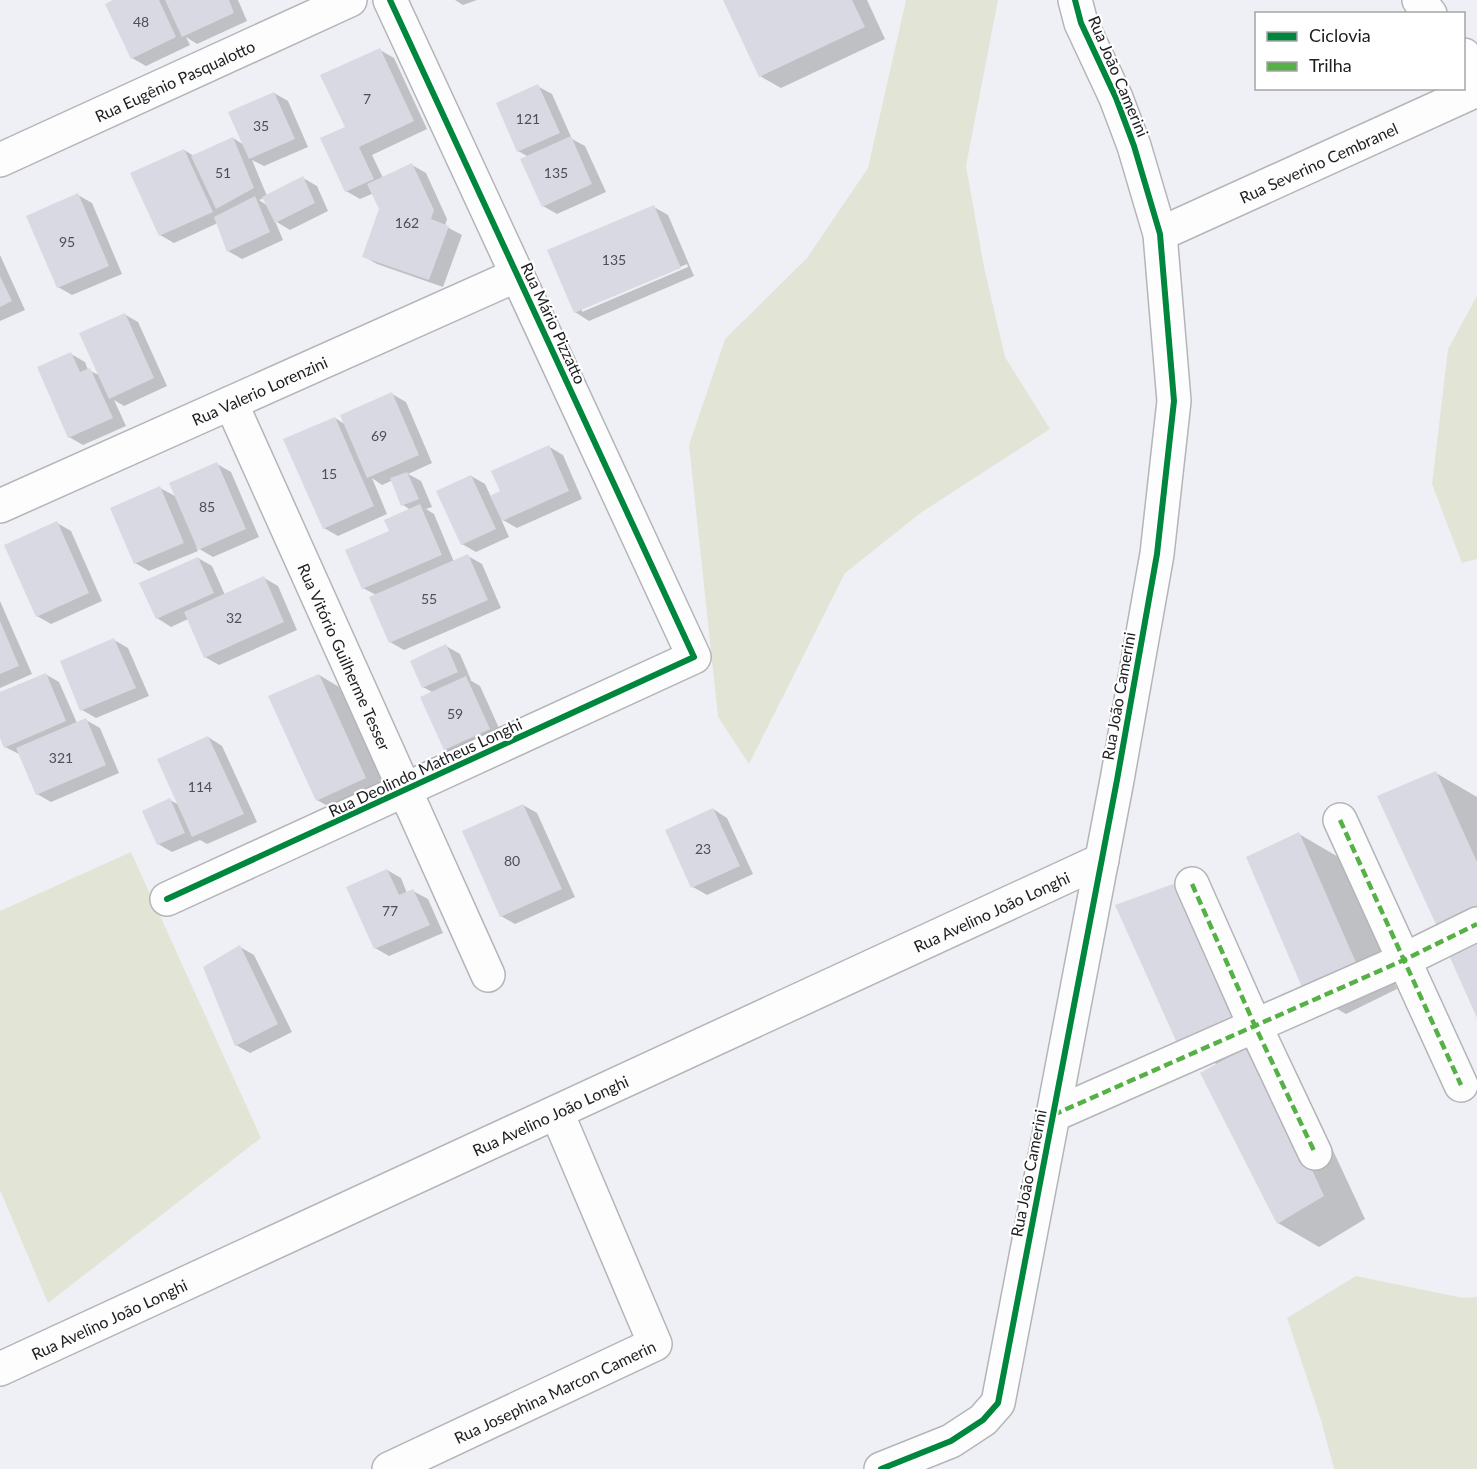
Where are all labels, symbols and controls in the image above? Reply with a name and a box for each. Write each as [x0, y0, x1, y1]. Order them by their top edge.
legend [1255, 12, 1465, 90]
house number: 48 [133, 13, 149, 30]
street label: Rua João Camerini [1085, 13, 1153, 139]
text: Ciclovia [1309, 24, 1371, 46]
street label: Rua Eugênio Pasqualotto [92, 35, 258, 125]
text: Trilha [1309, 54, 1352, 76]
house number: 7 [363, 90, 371, 107]
house number: 121 [516, 110, 540, 127]
house number: 35 [253, 117, 269, 134]
street label: Rua Severino Cembranel [1236, 118, 1401, 206]
house number: 51 [215, 164, 231, 181]
house number: 135 [544, 164, 568, 181]
house number: 162 [395, 214, 419, 231]
house number: 95 [59, 233, 75, 250]
house number: 135 [602, 251, 626, 268]
street label: Rua Mário Pizzatto [518, 259, 590, 387]
street label: Rua Valerio Lorenzini [189, 352, 330, 429]
house number: 69 [371, 427, 387, 444]
house number: 15 [321, 465, 337, 482]
house number: 85 [199, 498, 215, 515]
street label: Rua Vitório Guilherme Tesser [295, 560, 395, 753]
house number: 55 [421, 590, 437, 607]
house number: 32 [226, 609, 242, 626]
street label: Rua João Camerini [1097, 631, 1139, 761]
house number: 59 [447, 705, 463, 722]
street label: Rua Deolindo Matheus Longhi [325, 714, 525, 820]
house number: 321 [49, 749, 73, 766]
house number: 114 [188, 778, 212, 795]
house number: 23 [695, 840, 711, 857]
house number: 80 [504, 852, 520, 869]
street label: Rua Avelino João Longhi [910, 867, 1072, 955]
house number: 77 [382, 902, 398, 919]
street label: Rua Avelino João Longhi [469, 1071, 631, 1159]
street label: Rua João Camerini [1006, 1108, 1050, 1238]
street label: Rua Avelino João Longhi [28, 1275, 190, 1363]
street label: Rua Josephina Marcon Camerin [451, 1336, 658, 1447]

